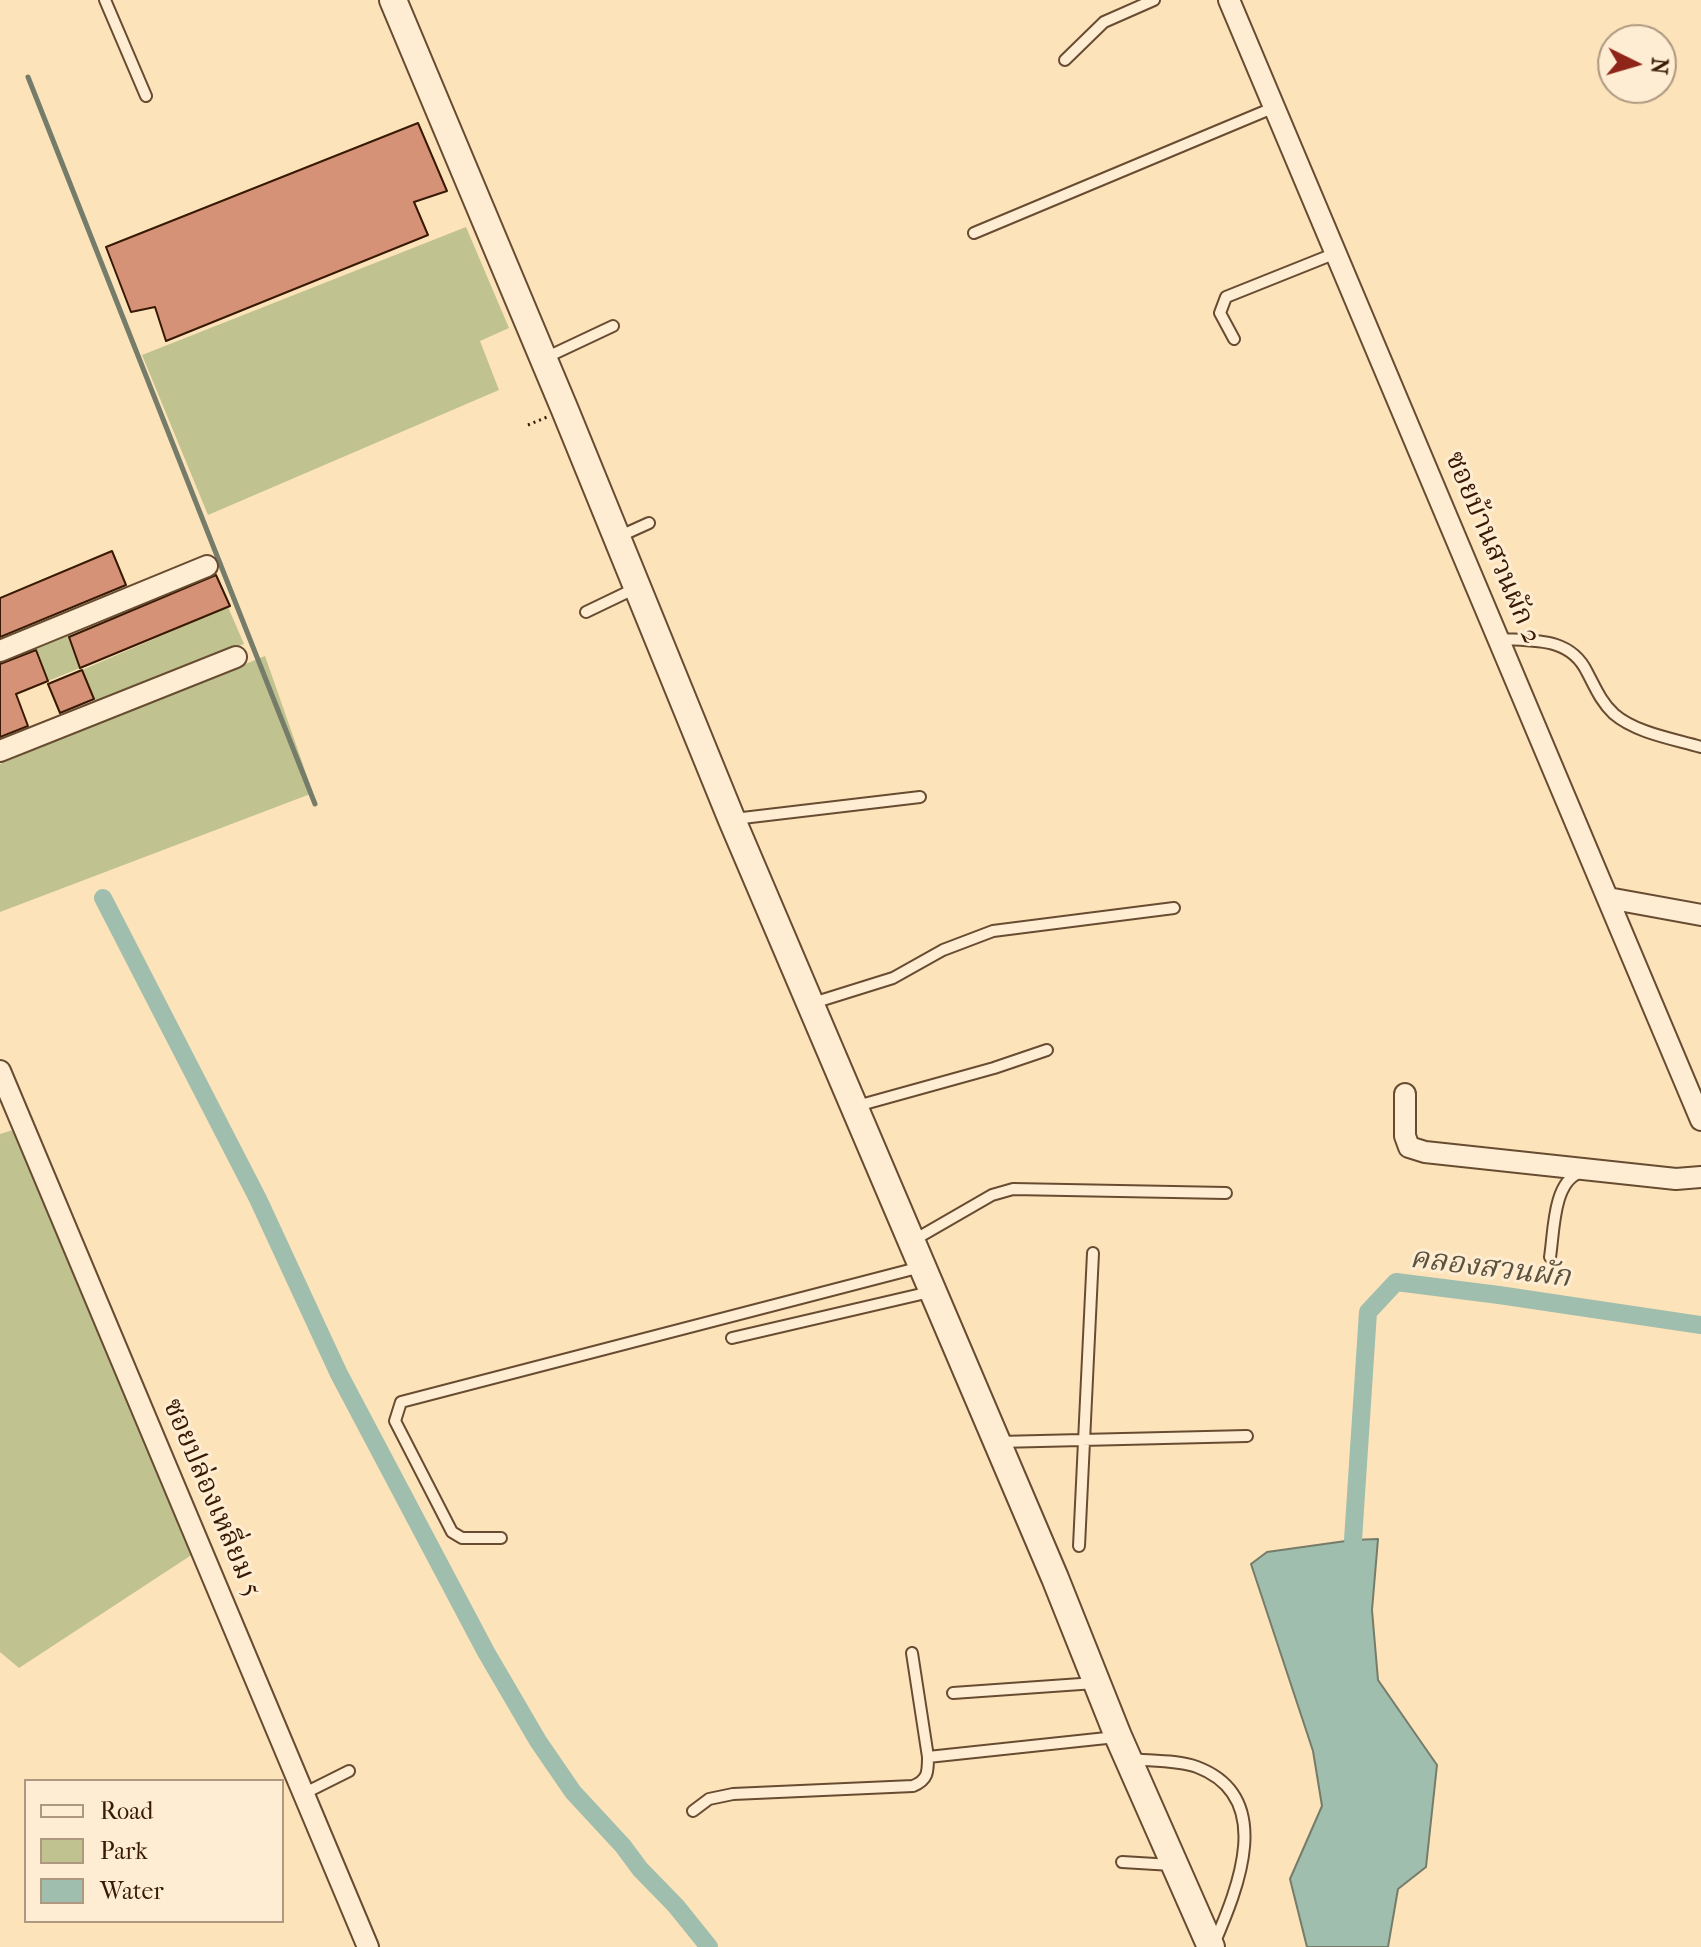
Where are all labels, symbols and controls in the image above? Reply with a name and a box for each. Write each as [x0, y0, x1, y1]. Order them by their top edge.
north arrow [1597, 24, 1677, 104]
text: N [1645, 56, 1673, 75]
street label: ซอยบ้านสวนผัก 2 [1436, 447, 1548, 649]
water label: คลองสวนผัก [1408, 1241, 1572, 1297]
street label: ซอยปล่องเหลี่ยม 5 [154, 1394, 268, 1602]
legend [24, 1779, 284, 1923]
text: Road [100, 1797, 153, 1825]
text: Park [100, 1837, 148, 1865]
text: Water [100, 1877, 164, 1905]

